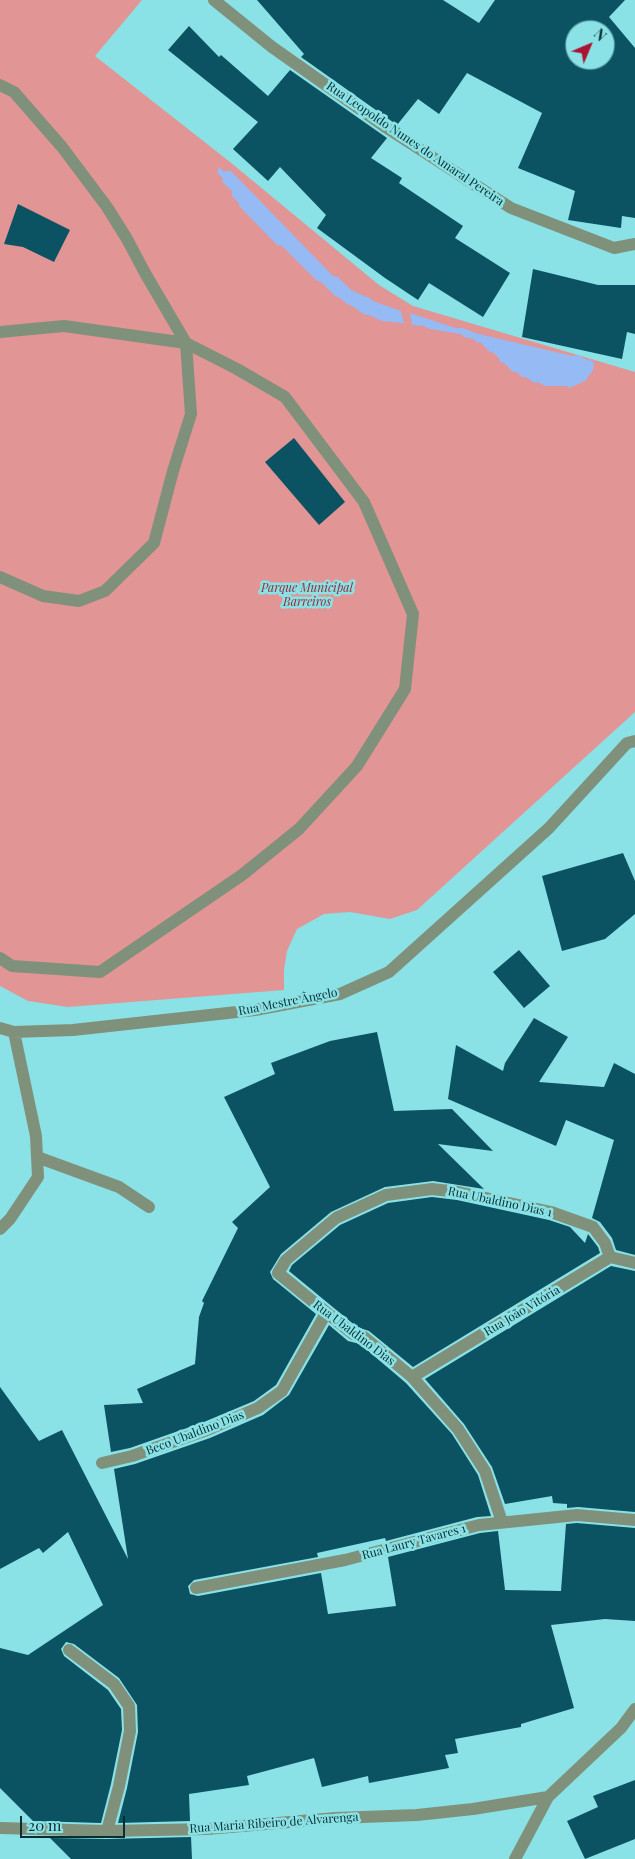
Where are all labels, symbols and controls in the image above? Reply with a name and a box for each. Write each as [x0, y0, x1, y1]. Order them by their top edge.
north arrow [565, 20, 615, 70]
text: N [590, 24, 611, 45]
street label: Rua Leopoldo Nunes do Amaral Pereira [324, 79, 506, 209]
park label: Parque Municipal Barreiros [261, 581, 353, 609]
street label: Rua Mestre Ângelo [237, 985, 339, 1019]
street label: Rua Ubaldino Dias 1 [447, 1184, 553, 1220]
street label: Rua João Vitória [481, 1283, 563, 1339]
street label: Rua Ubaldino Dias [310, 1298, 398, 1368]
street label: Beco Ubaldino Dias [144, 1408, 246, 1458]
street label: Rua Laury Tavares 1 [360, 1521, 468, 1563]
scale bar [22, 1806, 128, 1838]
street label: Rua Maria Ribeiro de Alvarenga [189, 1810, 359, 1836]
text: 20 m [28, 1815, 61, 1835]

